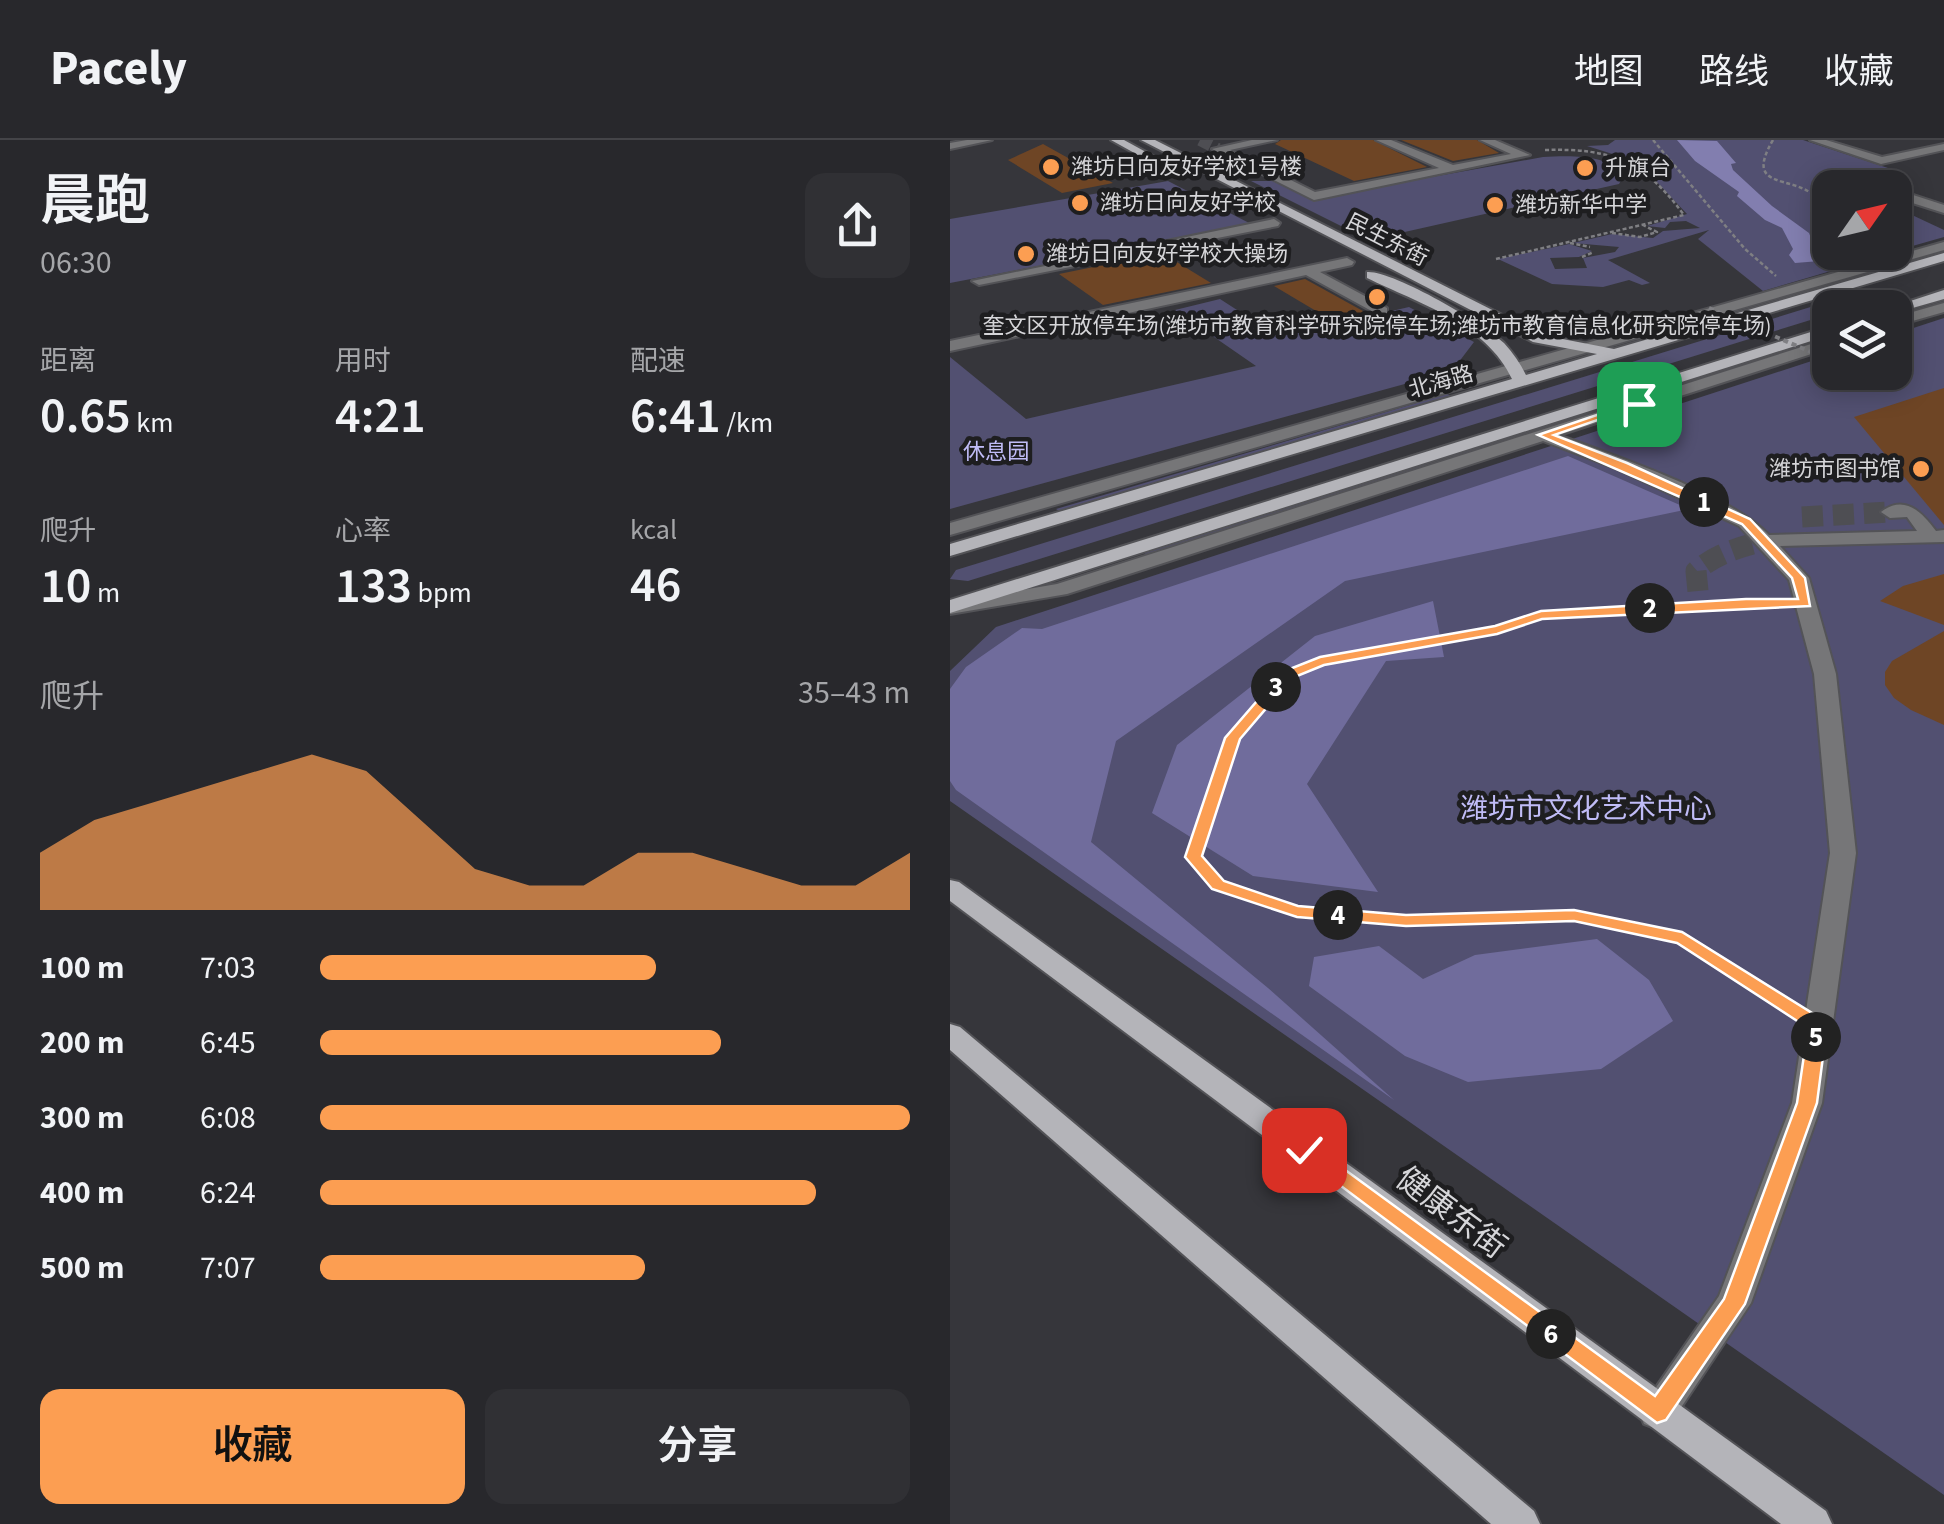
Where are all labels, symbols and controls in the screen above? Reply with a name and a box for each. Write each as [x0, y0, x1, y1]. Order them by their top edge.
text: Pacely [50, 35, 187, 103]
text: 地图 [1574, 47, 1644, 97]
text: 路线 [1699, 47, 1769, 97]
text: 收藏 [1824, 47, 1894, 97]
place label: 潍坊日向友好学校1号楼 [1071, 151, 1302, 183]
place label: 升旗台 [1605, 152, 1671, 184]
marker: 潍坊日向友好学校1号楼 [1040, 156, 1062, 178]
marker: 升旗台 [1574, 157, 1596, 179]
text: 晨跑 [40, 163, 150, 241]
north arrow [1812, 170, 1912, 270]
map controls [1812, 170, 1912, 390]
button: share [805, 173, 910, 278]
place label: 潍坊日向友好学校 [1100, 187, 1276, 219]
place label: 潍坊新华中学 [1515, 189, 1647, 221]
marker: 潍坊日向友好学校 [1069, 192, 1091, 214]
marker: 潍坊新华中学 [1484, 194, 1506, 216]
street label: 民生东街 [1341, 206, 1433, 274]
place label: 潍坊日向友好学校大操场 [1046, 238, 1288, 270]
text: 06:30 [40, 240, 112, 286]
marker: 潍坊日向友好学校大操场 [1015, 243, 1037, 265]
marker: 奎文区开放停车场(潍坊市教育科学研究院停车场;潍坊市教育信息化研究院停车场) [1366, 286, 1388, 308]
button: layers [1812, 290, 1912, 390]
place label: 奎文区开放停车场(潍坊市教育科学研究院停车场;潍坊市教育信息化研究院停车场) [983, 310, 1771, 342]
text: 距离 [40, 341, 96, 381]
text: 用时 [335, 341, 391, 381]
text: 配速 [630, 341, 686, 381]
street label: 北海路 [1405, 358, 1477, 406]
pin [1597, 362, 1682, 447]
icon: arrive [1612, 377, 1667, 432]
text: 0.65 [40, 381, 131, 452]
text: 4:21 [335, 381, 426, 452]
text: 6:41 [630, 381, 721, 452]
text: km [131, 403, 173, 443]
text: /km [721, 403, 773, 443]
park label: 休息园 [963, 436, 1029, 468]
place label: 潍坊市图书馆 [1769, 453, 1901, 485]
marker: 潍坊市图书馆 [1910, 458, 1932, 480]
pin: 1 [1679, 477, 1729, 527]
text: 1 [1697, 482, 1711, 522]
text: kcal [630, 510, 677, 550]
text: 爬升 [40, 511, 96, 551]
text: 心率 [335, 511, 391, 551]
text: 46 [630, 550, 681, 621]
text: 10 [40, 551, 91, 622]
text: 133 [335, 551, 412, 622]
text: m [91, 573, 120, 613]
text: bpm [412, 573, 472, 613]
pin: 2 [1625, 583, 1675, 633]
text: 2 [1643, 588, 1657, 628]
pin: 3 [1251, 662, 1301, 712]
text: 3 [1269, 667, 1283, 707]
text: 35–43 m [798, 670, 910, 716]
text: 爬升 [40, 674, 104, 720]
park label: 潍坊市文化艺术中心 [1460, 789, 1712, 829]
pin: 4 [1313, 890, 1363, 940]
text: 4 [1331, 895, 1345, 935]
text: 100 m [40, 945, 125, 991]
text: 7:03 [200, 945, 256, 991]
pin: 5 [1791, 1012, 1841, 1062]
text: 5 [1809, 1017, 1823, 1057]
text: 200 m [40, 1020, 125, 1066]
text: 6:45 [200, 1020, 256, 1066]
text: 300 m [40, 1095, 125, 1141]
text: 6:08 [200, 1095, 256, 1141]
pin [1262, 1108, 1347, 1193]
icon: check [1277, 1123, 1332, 1178]
street label: 健康东街 [1386, 1156, 1516, 1270]
text: 400 m [40, 1170, 125, 1216]
text: 6:24 [200, 1170, 256, 1216]
text: 500 m [40, 1245, 125, 1291]
text: 7:07 [200, 1245, 256, 1291]
pin: 6 [1526, 1309, 1576, 1359]
text: 6 [1544, 1314, 1558, 1354]
button: 收藏 [40, 1389, 465, 1504]
button: 分享 [485, 1389, 910, 1504]

